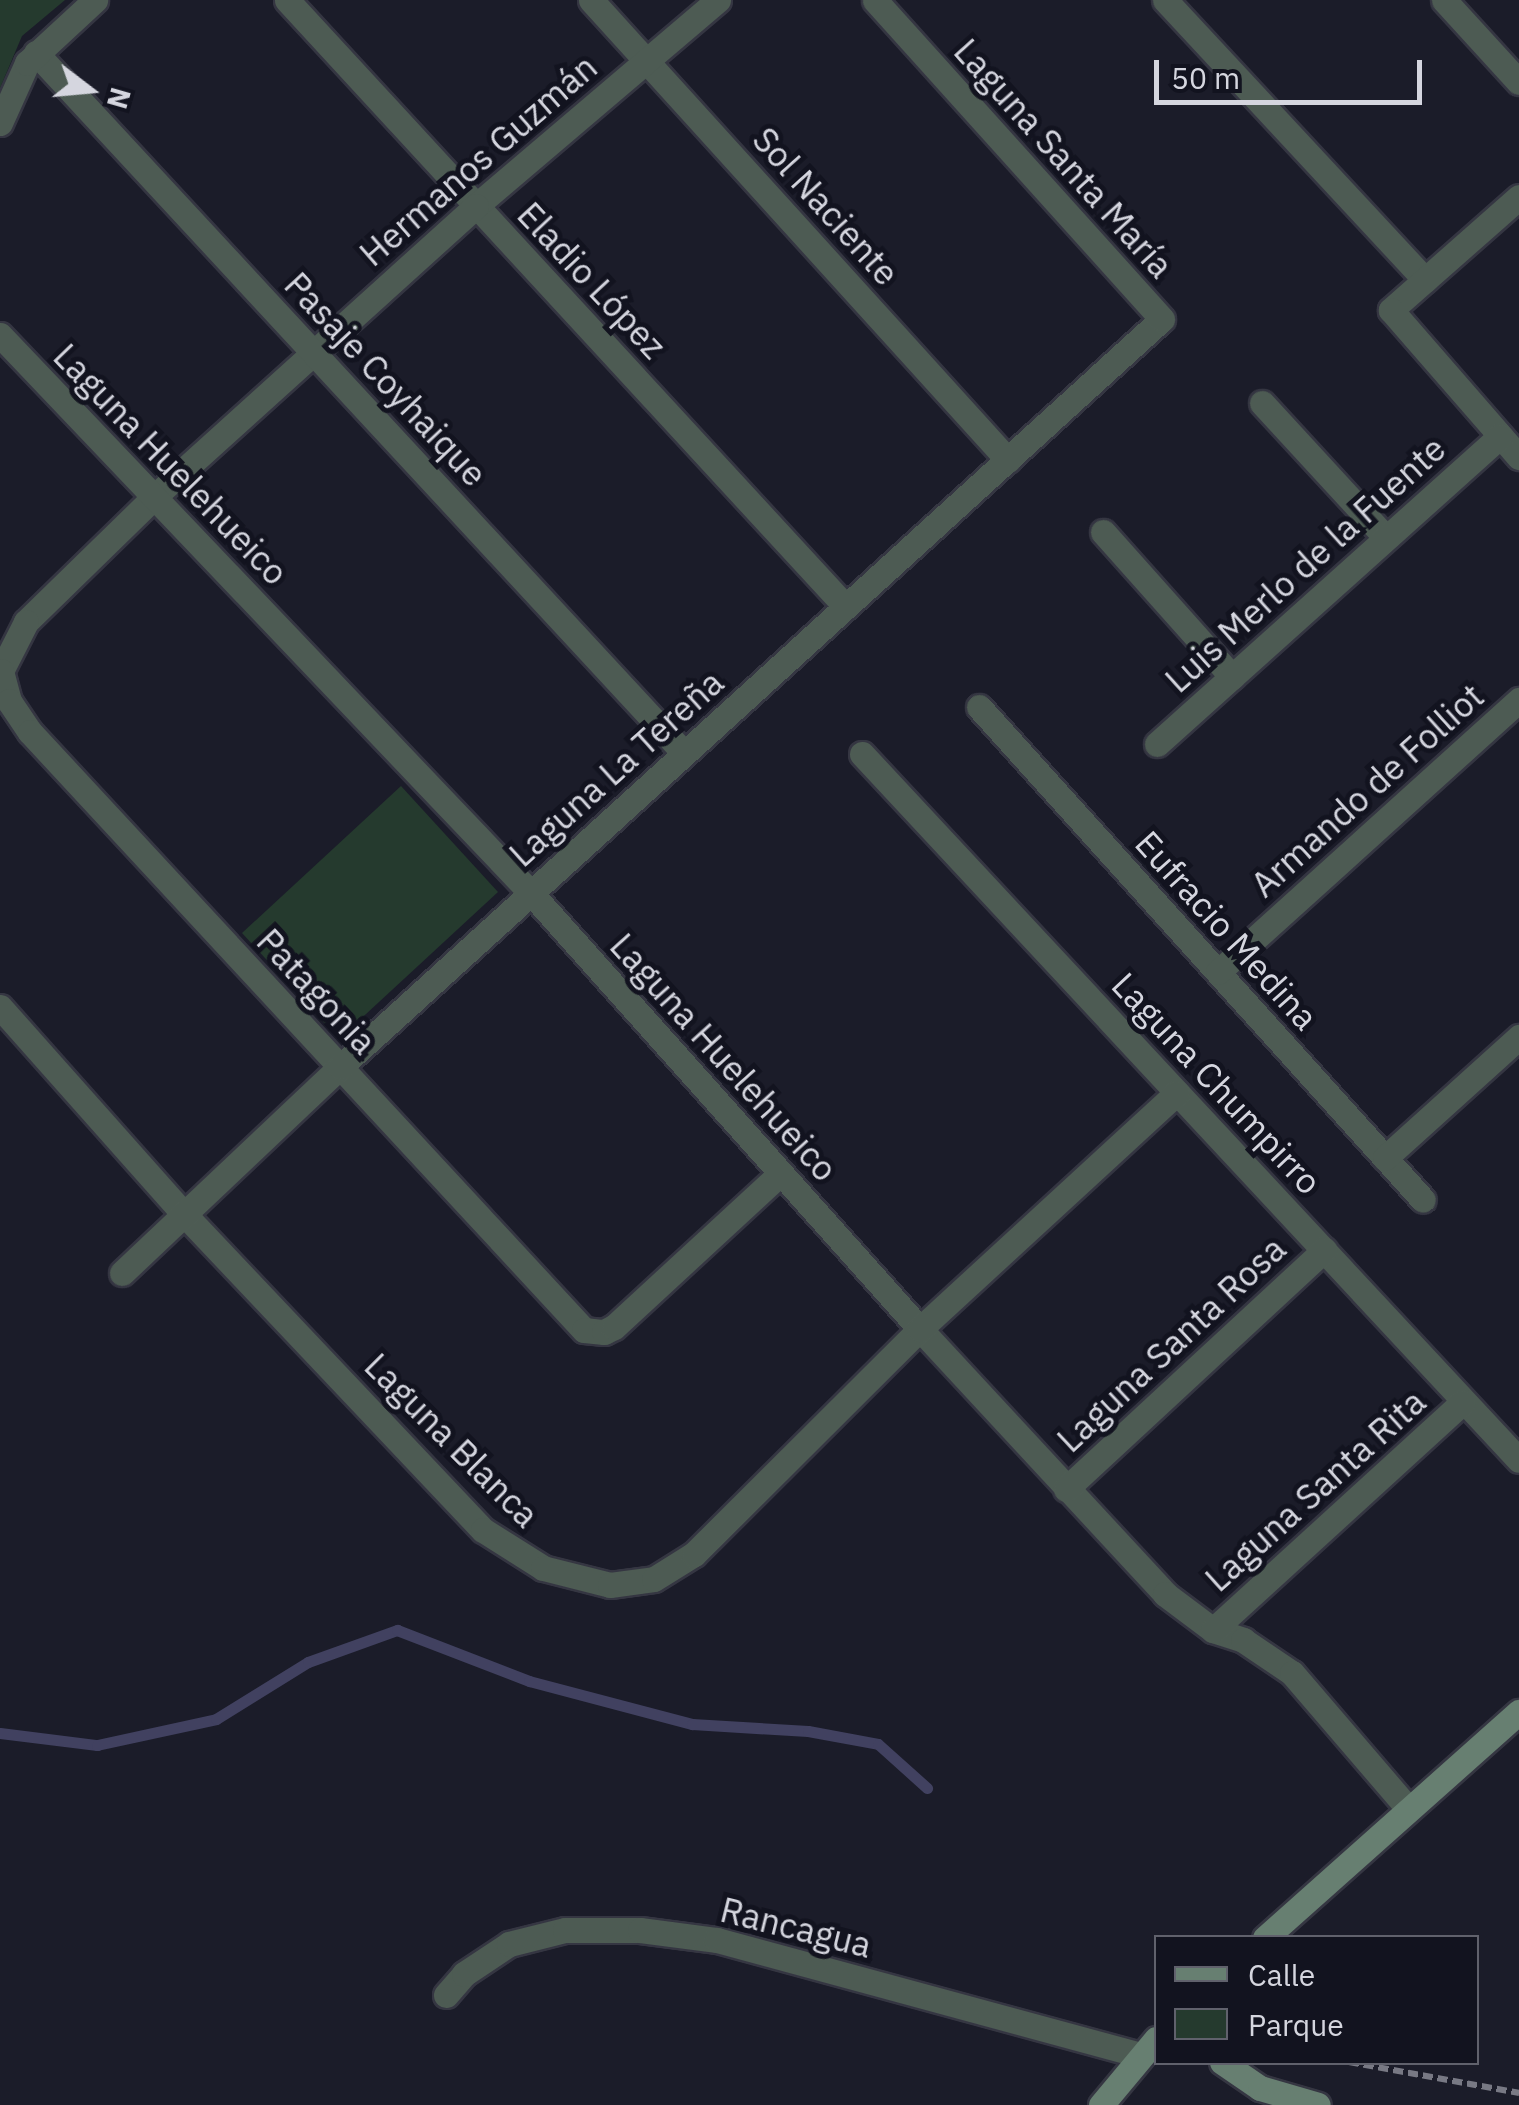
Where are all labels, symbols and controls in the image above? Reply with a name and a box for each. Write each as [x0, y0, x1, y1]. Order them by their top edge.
street label: Laguna Santa María [946, 30, 1182, 286]
north arrow [40, 40, 140, 140]
scale bar [1159, 40, 1426, 102]
street label: Hermanos Guzmán [351, 46, 605, 274]
text: 50 m [1171, 58, 1240, 97]
text: N [99, 84, 140, 113]
street label: Sol Naciente [744, 118, 908, 294]
street label: Eladio López [509, 193, 675, 367]
street label: Pasaje Coyhaique [276, 263, 496, 495]
street label: Laguna Huelehueico [45, 335, 297, 593]
street label: Luis Merlo de la Fuente [1156, 427, 1454, 701]
street label: Laguna La Tereña [500, 661, 732, 875]
street label: Armando de Folliot [1242, 675, 1492, 905]
street label: Eufracio Medina [1127, 822, 1327, 1038]
street label: Patagonia [249, 920, 385, 1062]
street label: Laguna Huelehueico [602, 925, 846, 1189]
street label: Laguna Chumpirro [1104, 964, 1330, 1202]
street label: Laguna Santa Rosa [1048, 1228, 1294, 1460]
street label: Laguna Blanca [356, 1344, 548, 1536]
street label: Laguna Santa Rita [1196, 1380, 1434, 1600]
street label: Rancagua [716, 1888, 876, 1966]
legend [1154, 1935, 1479, 2065]
text: Calle [1248, 1955, 1315, 1994]
text: Parque [1248, 2005, 1344, 2044]

